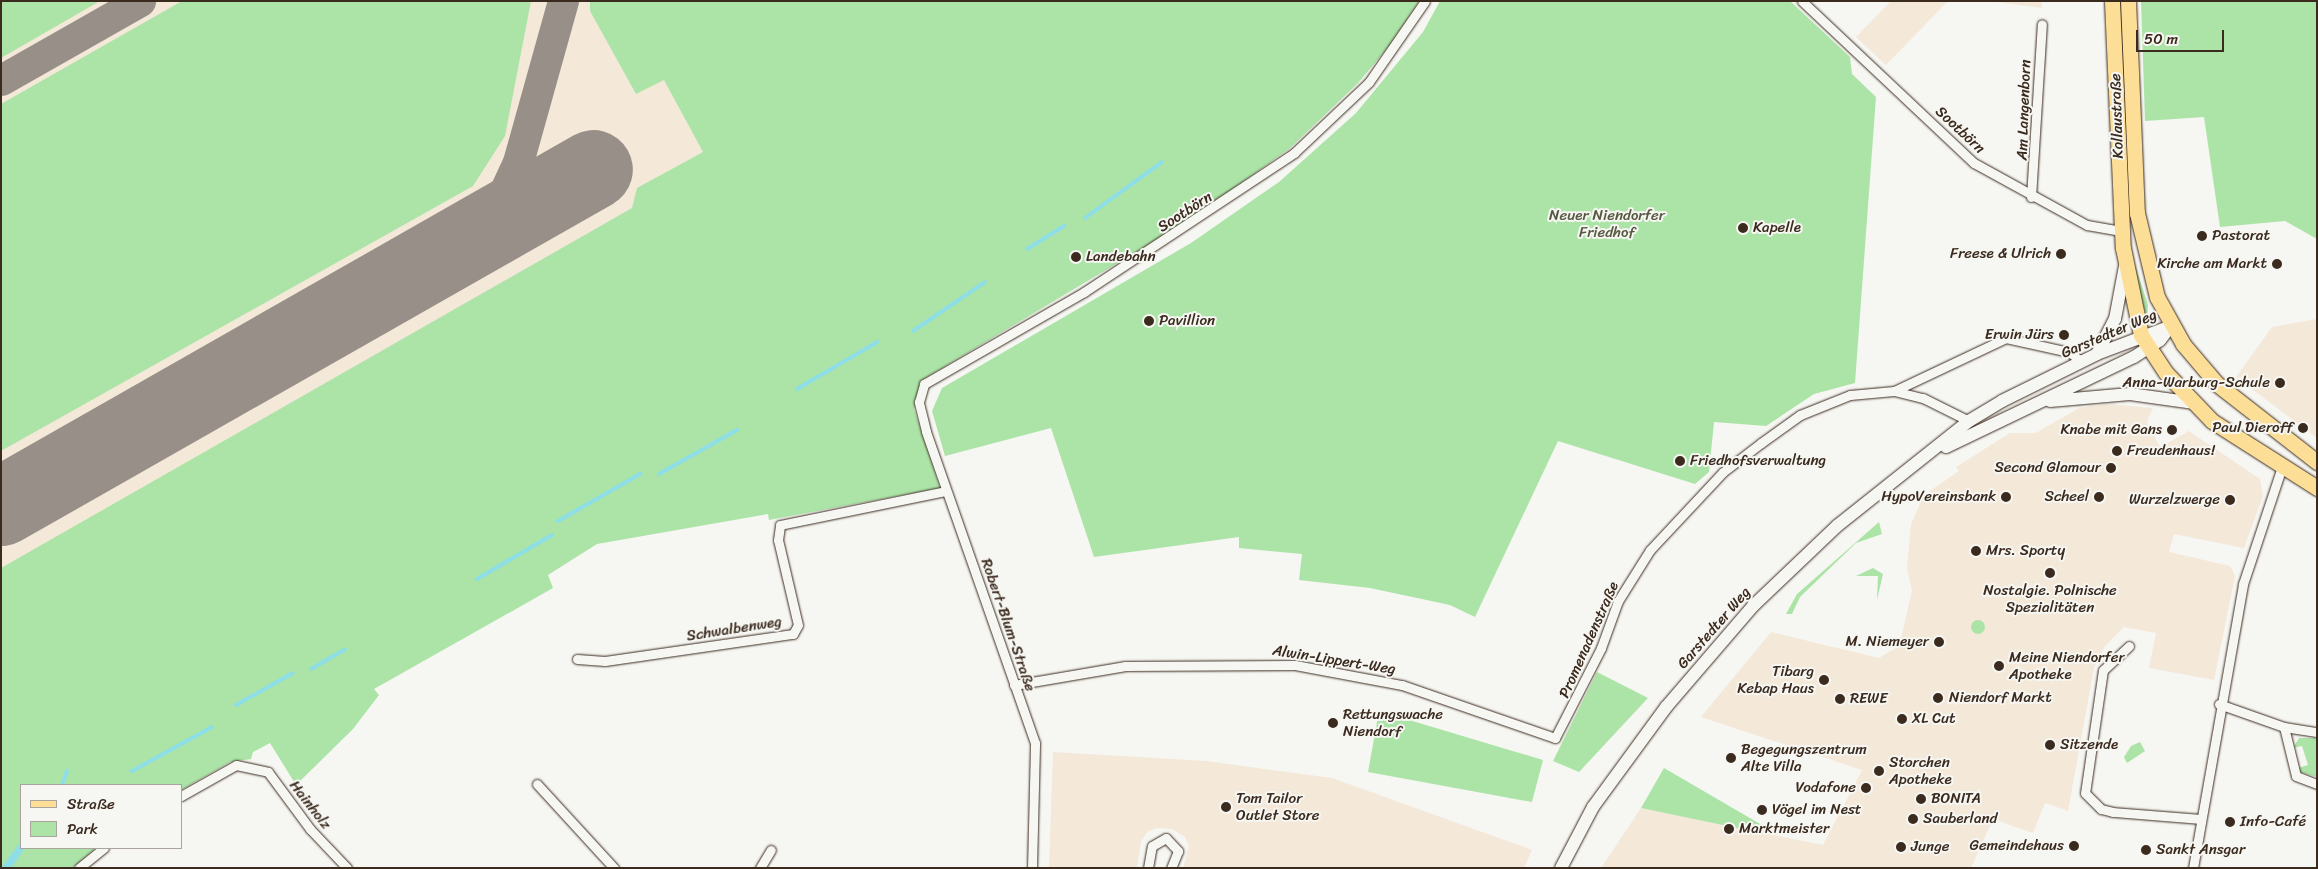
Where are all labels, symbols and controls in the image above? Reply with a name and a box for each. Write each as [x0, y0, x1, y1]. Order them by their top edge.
scale bar [2138, 20, 2226, 52]
text: 50 m [2144, 26, 2178, 52]
street label: Am Langenborn [2013, 59, 2035, 161]
street label: Kollaustraße [2107, 73, 2127, 159]
street label: Sootbörn [1932, 103, 1988, 157]
street label: Sootbörn [1154, 188, 1216, 236]
park label: Neuer Niendorfer Friedhof [1549, 206, 1665, 241]
place label: Kapelle [1753, 219, 1801, 237]
marker: Kapelle [1737, 222, 1749, 234]
place label: Pastorat [2212, 227, 2270, 245]
marker: Pastorat [2196, 230, 2208, 242]
place label: Freese & Ulrich [1950, 245, 2051, 263]
place label: Landebahn [1086, 248, 1156, 266]
marker: Freese & Ulrich [2055, 248, 2067, 260]
marker: Landebahn [1070, 251, 1082, 263]
place label: Kirche am Markt [2158, 255, 2267, 273]
marker: Kirche am Markt [2271, 258, 2283, 270]
street label: Garstedter Weg [2058, 306, 2160, 362]
place label: Pavillion [1159, 312, 1215, 330]
marker: Pavillion [1143, 315, 1155, 327]
place label: Erwin Jürs [1985, 326, 2054, 344]
marker: Erwin Jürs [2058, 329, 2070, 341]
place label: Anna-Warburg-Schule [2123, 374, 2270, 392]
marker: Anna-Warburg-Schule [2274, 377, 2286, 389]
place label: Paul Dieroff [2212, 419, 2293, 437]
place label: Knabe mit Gans [2060, 421, 2162, 439]
marker: Paul Dieroff [2297, 422, 2309, 434]
marker: Knabe mit Gans [2166, 424, 2178, 436]
place label: Freudenhaus! [2127, 442, 2215, 460]
marker: Freudenhaus! [2111, 445, 2123, 457]
place label: Friedhofsverwaltung [1690, 452, 1826, 470]
marker: Friedhofsverwaltung [1674, 455, 1686, 467]
place label: Second Glamour [1994, 459, 2101, 477]
marker: Second Glamour [2105, 462, 2117, 474]
place label: HypoVereinsbank [1881, 488, 1996, 506]
place label: Scheel [2045, 488, 2089, 506]
marker: HypoVereinsbank [2000, 491, 2012, 503]
marker: Scheel [2093, 491, 2105, 503]
place label: Wurzelzwerge [2129, 491, 2220, 509]
marker: Wurzelzwerge [2224, 494, 2236, 506]
place label: Mrs. Sporty [1986, 542, 2065, 560]
marker: Mrs. Sporty [1970, 545, 1982, 557]
street label: Robert-Blum-Straße [977, 556, 1039, 694]
marker: Nostalgie. Polnische Spezialitäten [2044, 567, 2056, 579]
street label: Promenadenstraße [1555, 579, 1623, 701]
place label: Nostalgie. Polnische Spezialitäten [1983, 581, 2117, 616]
street label: Garstedter Weg [1674, 584, 1754, 672]
street label: Schwalbenweg [685, 613, 783, 645]
place label: M. Niemeyer [1846, 633, 1929, 651]
marker: M. Niemeyer [1933, 636, 1945, 648]
street label: Alwin-Lippert-Weg [1271, 641, 1397, 679]
place label: Meine Niendorfer Apotheke [2009, 648, 2125, 683]
marker: Meine Niendorfer Apotheke [1993, 660, 2005, 672]
place label: Tibarg Kebap Haus [1736, 662, 1814, 697]
marker: Tibarg Kebap Haus [1818, 674, 1830, 686]
place label: Niendorf Markt [1949, 689, 2051, 707]
place label: REWE [1850, 690, 1888, 708]
marker: Niendorf Markt [1931, 691, 1945, 705]
marker: REWE [1834, 693, 1846, 705]
place label: Rettungswache Niendorf [1343, 705, 1443, 740]
place label: XL Cut [1912, 710, 1956, 728]
marker: XL Cut [1896, 713, 1908, 725]
marker: Rettungswache Niendorf [1327, 717, 1339, 729]
place label: Sitzende [2060, 736, 2118, 754]
marker: Sitzende [2044, 739, 2056, 751]
place label: Begegungszentrum Alte Villa [1741, 740, 1867, 775]
marker: Begegungszentrum Alte Villa [1725, 752, 1737, 764]
place label: Storchen Apotheke [1889, 753, 1952, 788]
marker: Storchen Apotheke [1873, 765, 1885, 777]
street label: Hainholz [285, 777, 335, 833]
place label: Vodafone [1796, 779, 1856, 797]
marker: Vodafone [1860, 782, 1872, 794]
legend [20, 784, 182, 849]
place label: Tom Tailor Outlet Store [1236, 789, 1320, 824]
place label: BONITA [1931, 790, 1981, 808]
text: Straße [67, 791, 115, 817]
marker: BONITA [1915, 793, 1927, 805]
marker: Tom Tailor Outlet Store [1220, 801, 1232, 813]
place label: Vögel im Nest [1772, 801, 1862, 819]
marker: Vögel im Nest [1756, 804, 1768, 816]
place label: Sauberland [1923, 810, 1997, 828]
marker: Sauberland [1907, 813, 1919, 825]
place label: Info-Café [2240, 813, 2306, 831]
text: Park [67, 816, 98, 842]
marker: Info-Café [2224, 816, 2236, 828]
place label: Marktmeister [1739, 820, 1829, 838]
marker: Marktmeister [1723, 823, 1735, 835]
place label: Gemeindehaus [1970, 837, 2064, 855]
place label: Junge [1911, 838, 1949, 856]
marker: Gemeindehaus [2068, 840, 2080, 852]
marker: Junge [1895, 841, 1907, 853]
place label: Sankt Ansgar [2156, 841, 2245, 859]
marker: Sankt Ansgar [2140, 844, 2152, 856]

